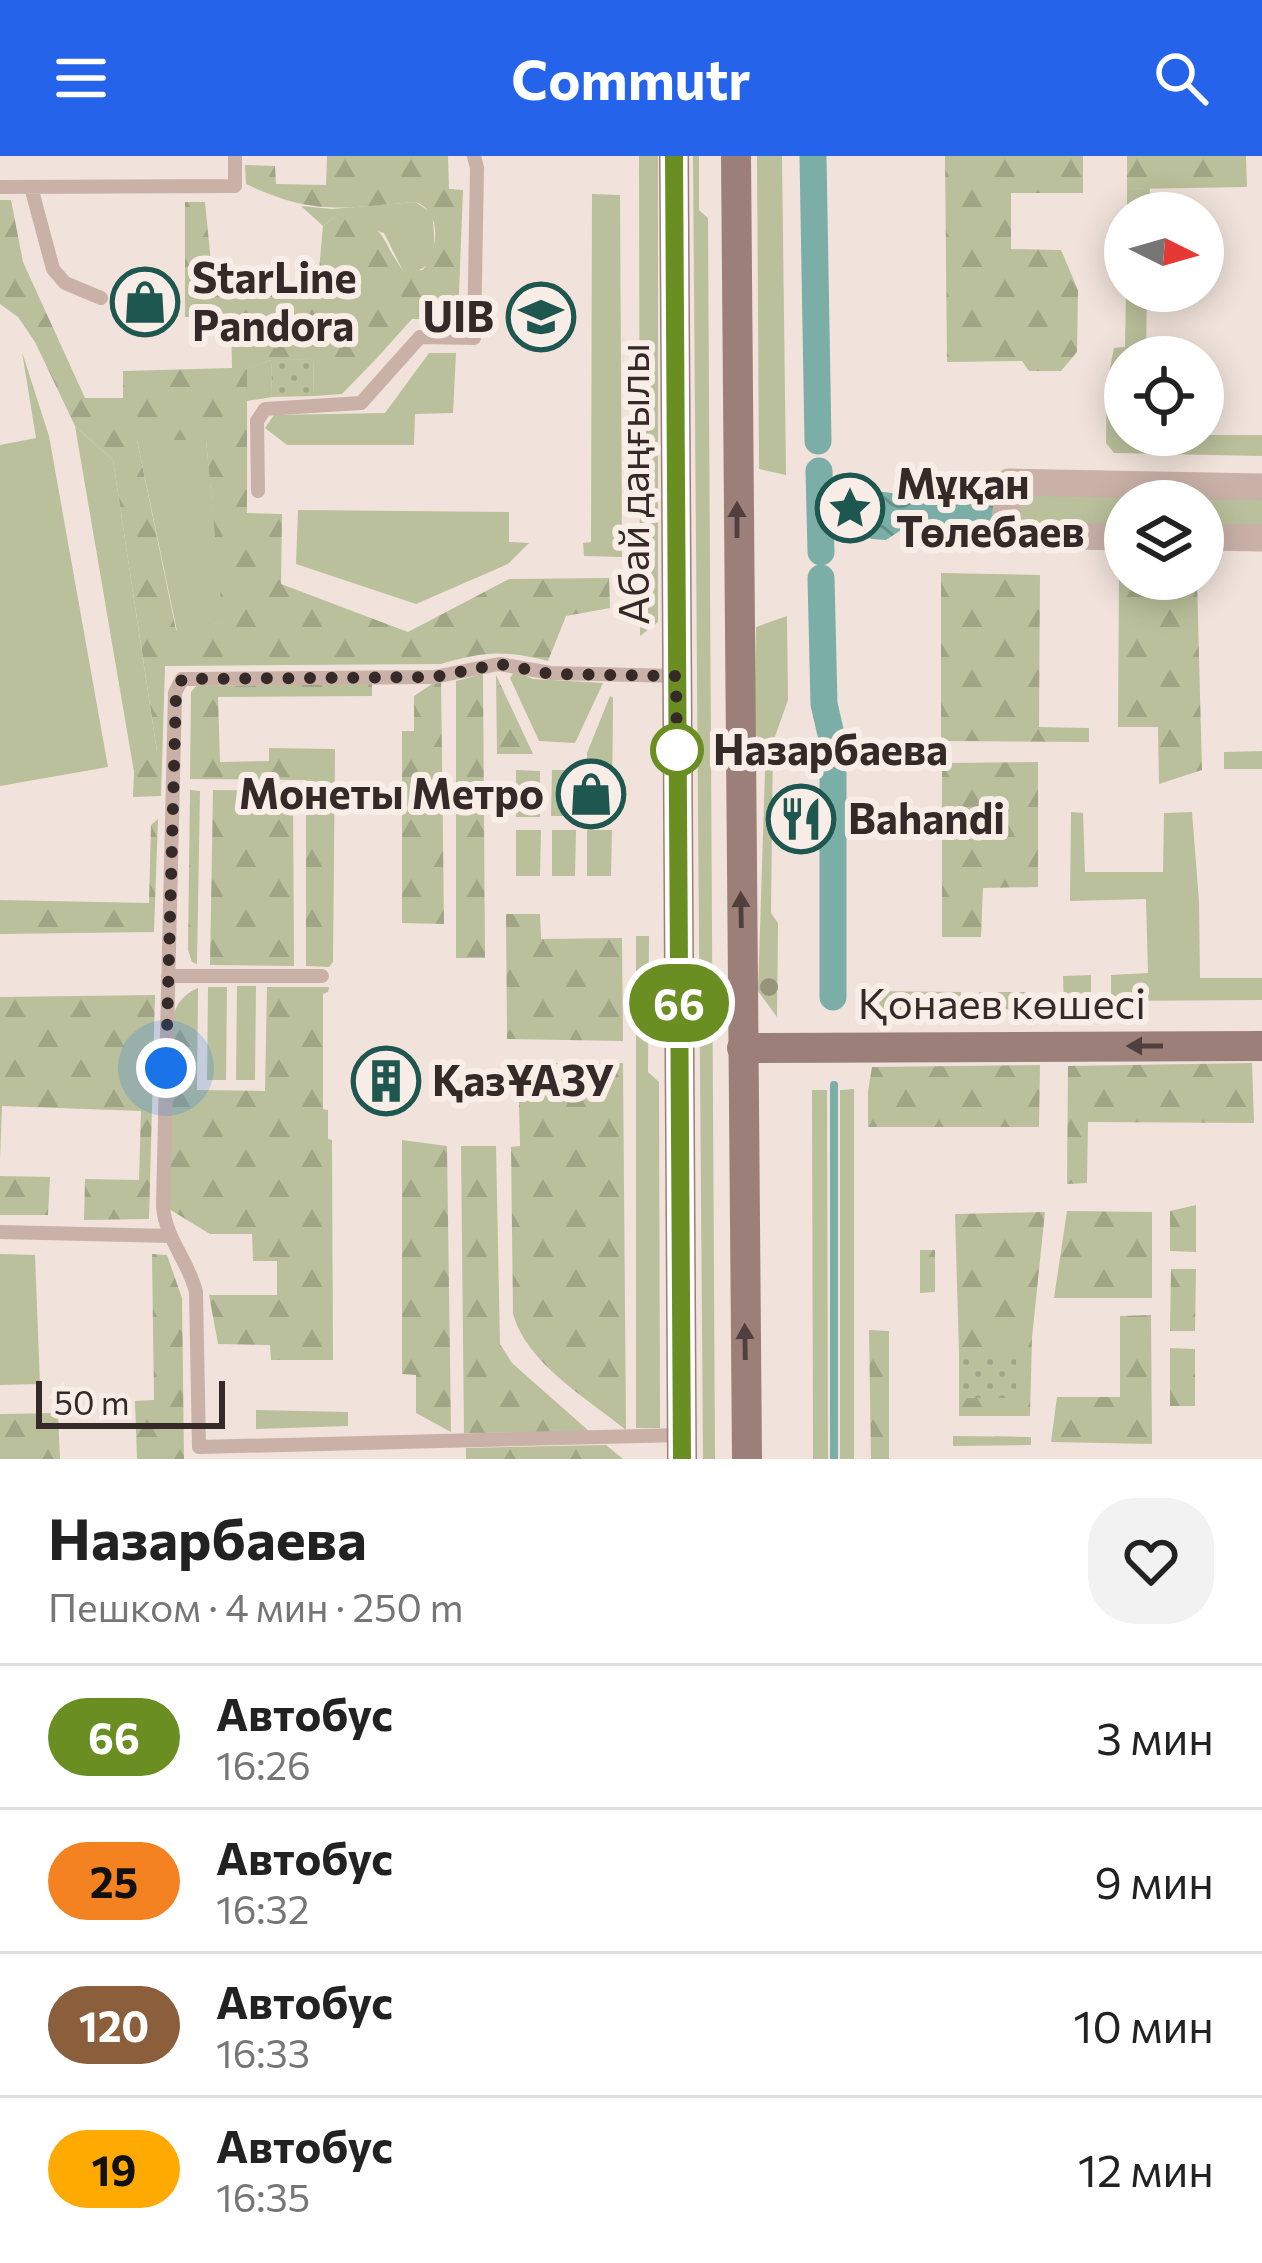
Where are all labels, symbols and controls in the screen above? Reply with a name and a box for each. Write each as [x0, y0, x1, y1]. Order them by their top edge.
icon: menu [48, 45, 114, 111]
text: Commutr [511, 45, 751, 111]
icon: search [1148, 45, 1214, 111]
north arrow [1104, 192, 1224, 312]
map controls [1104, 192, 1224, 600]
place label: StarLine Pandora [192, 250, 357, 350]
shop icon: StarLine Pandora [110, 267, 180, 337]
school or university icon: UIB [506, 282, 576, 352]
place label: UIB [422, 289, 494, 341]
button: locate [1104, 336, 1224, 456]
street label: Абай даңғылы [606, 343, 658, 625]
place label: Мұқан Төлебаев [896, 456, 1084, 556]
place icon: Мұқан Төлебаев [815, 473, 885, 543]
button: layers [1104, 480, 1224, 600]
one-way arrow [728, 500, 747, 538]
place label: Назарбаева [713, 722, 948, 774]
marker: Назарбаева [652, 725, 702, 775]
shop icon: Монеты Метро [556, 759, 626, 829]
place label: Монеты Метро [239, 766, 544, 818]
restaurant icon: Bahandi [766, 784, 836, 854]
place label: Bahandi [848, 791, 1005, 843]
one-way arrow [731, 890, 751, 928]
line badge: 66 [625, 964, 733, 1042]
street label: Қонаев көшесі [858, 976, 1146, 1028]
text: 66 [653, 977, 705, 1029]
one-way arrow [1125, 1036, 1163, 1056]
your location [136, 1038, 196, 1098]
building icon: ҚазҰАЗУ [351, 1046, 421, 1116]
place label: ҚазҰАЗУ [432, 1053, 614, 1105]
one-way arrow [736, 1322, 755, 1360]
scale bar [36, 1375, 225, 1428]
text: 50 m [54, 1381, 130, 1422]
button: heart [1088, 1498, 1214, 1624]
text: Назарбаева [48, 1502, 367, 1572]
text: Пешком · 4 мин · 250 m [48, 1582, 464, 1630]
text: Автобус [216, 1685, 393, 1740]
text: 3 мин [1096, 1709, 1214, 1764]
text: 66 [88, 1711, 140, 1763]
text: 16:26 [216, 1740, 311, 1788]
text: Автобус [216, 1829, 393, 1884]
text: 9 мин [1095, 1853, 1214, 1908]
text: 25 [90, 1855, 138, 1907]
text: 16:32 [216, 1884, 309, 1932]
text: Автобус [216, 1973, 393, 2028]
text: 10 мин [1073, 1997, 1214, 2052]
text: 120 [79, 1999, 149, 2051]
text: 16:33 [216, 2028, 310, 2076]
text: Автобус [216, 2117, 393, 2172]
text: 12 мин [1078, 2141, 1214, 2196]
text: 19 [92, 2143, 136, 2195]
text: 16:35 [216, 2172, 310, 2220]

